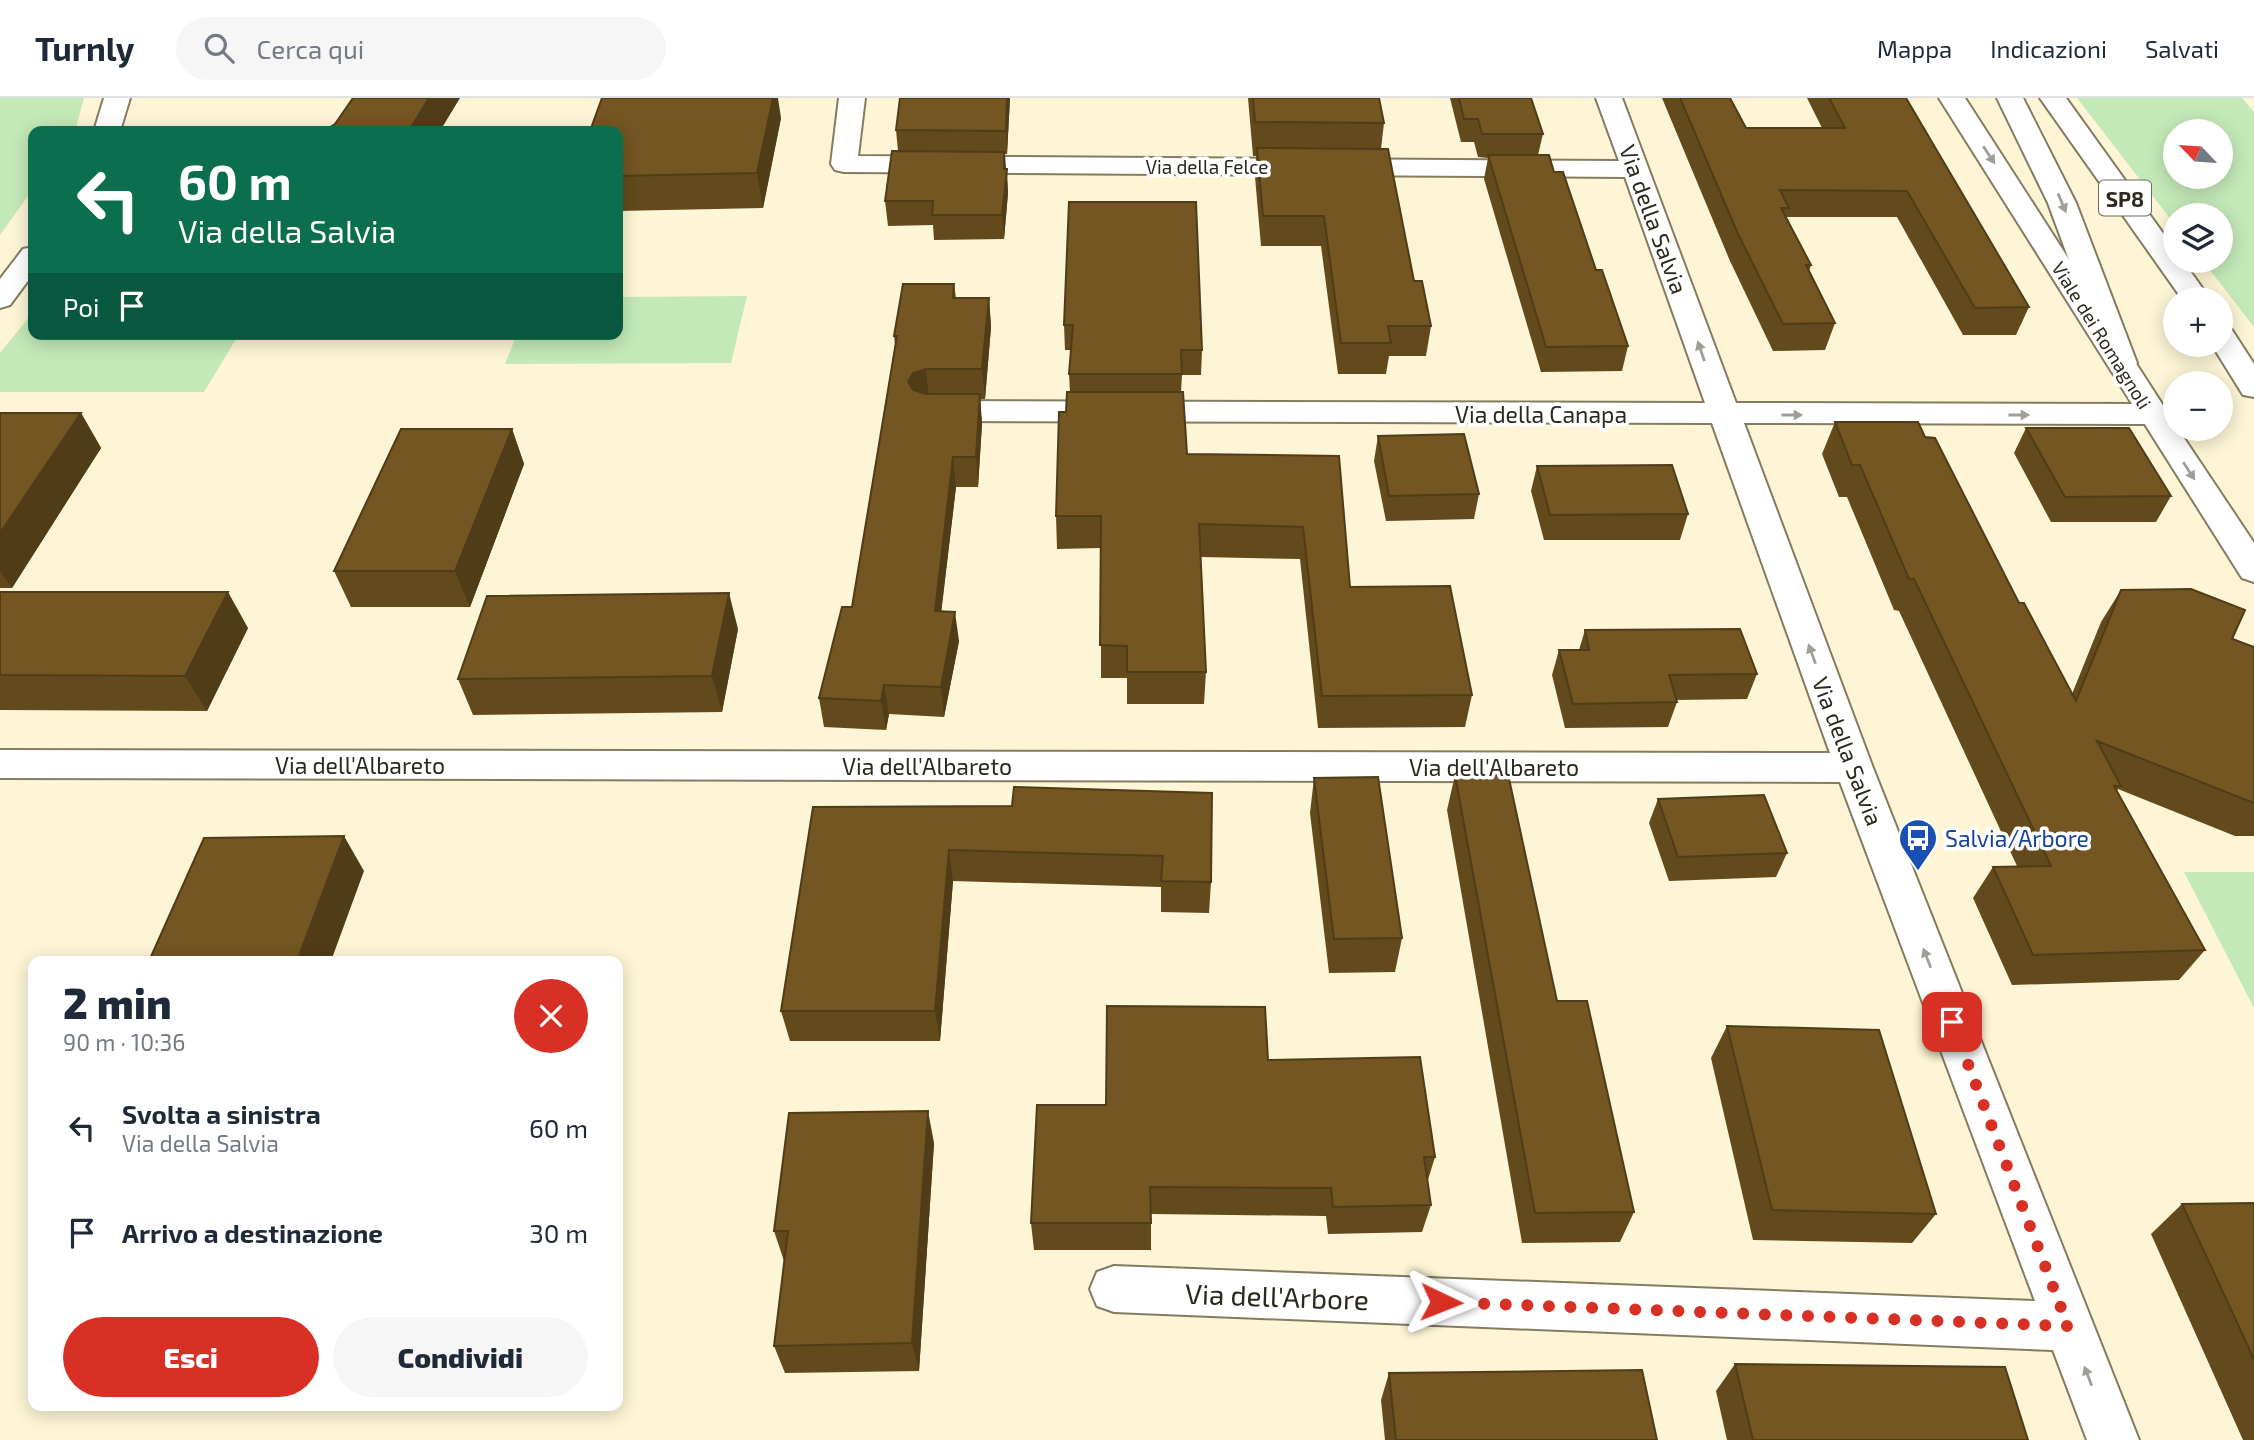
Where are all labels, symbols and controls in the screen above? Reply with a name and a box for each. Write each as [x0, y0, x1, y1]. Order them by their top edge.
search box [176, 17, 666, 80]
text: Turnly [35, 28, 134, 68]
icon: search [200, 29, 238, 67]
text: Cerca qui [256, 33, 364, 64]
text: Mappa [1877, 34, 1952, 63]
text: Indicazioni [1990, 34, 2107, 63]
text: Salvati [2145, 34, 2219, 63]
north arrow [2163, 119, 2233, 189]
map controls [2163, 119, 2233, 441]
street label: Via della Salvia [1614, 141, 1694, 297]
one-way arrow [1983, 146, 1996, 165]
text: 60 m [178, 151, 292, 210]
icon: left [63, 154, 154, 245]
street label: Via della Felce [1145, 155, 1269, 178]
road number: SP8 [2099, 180, 2151, 216]
one-way arrow [2056, 193, 2067, 214]
button: layers [2163, 203, 2233, 273]
text: Via della Salvia [178, 211, 396, 249]
street label: Viale dei Romagnoli [2047, 257, 2157, 413]
icon: arrive [113, 287, 151, 325]
button: + [2163, 287, 2233, 357]
text: Poi [63, 291, 99, 322]
one-way arrow [1695, 340, 1706, 361]
button: − [2163, 371, 2233, 441]
street label: Via della Canapa [1455, 400, 1627, 428]
one-way arrow [1781, 409, 1803, 421]
one-way arrow [2009, 409, 2031, 421]
one-way arrow [2182, 462, 2195, 481]
one-way arrow [1806, 643, 1817, 664]
street label: Via della Salvia [1807, 673, 1889, 829]
street label: Via dell'Albareto [275, 751, 445, 779]
street label: Via dell'Albareto [842, 752, 1012, 780]
street label: Via dell'Albareto [1409, 753, 1579, 781]
bus stop icon: Salvia/Arbore [1897, 817, 1939, 872]
place label: Salvia/Arbore [1945, 824, 2089, 852]
one-way arrow [1922, 948, 1933, 969]
text: 2 min [63, 977, 172, 1027]
button: close [514, 979, 588, 1053]
pin [1922, 992, 1982, 1052]
icon: arrive [1933, 1003, 1971, 1041]
text: 90 m · 10:36 [63, 1028, 185, 1056]
text: Svolta a sinistra [122, 1098, 321, 1129]
icon: left [63, 1109, 101, 1147]
text: 60 m [529, 1112, 588, 1143]
text: Via della Salvia [122, 1129, 279, 1157]
icon: arrive [63, 1214, 101, 1252]
text: Arrivo a destinazione [122, 1217, 383, 1248]
text: 30 m [529, 1217, 588, 1248]
position arrow [1404, 1265, 1478, 1339]
street label: Via dell'Arbore [1184, 1276, 1370, 1316]
button: Esci [63, 1317, 319, 1397]
button: Condividi [333, 1317, 588, 1397]
one-way arrow [2082, 1366, 2093, 1387]

